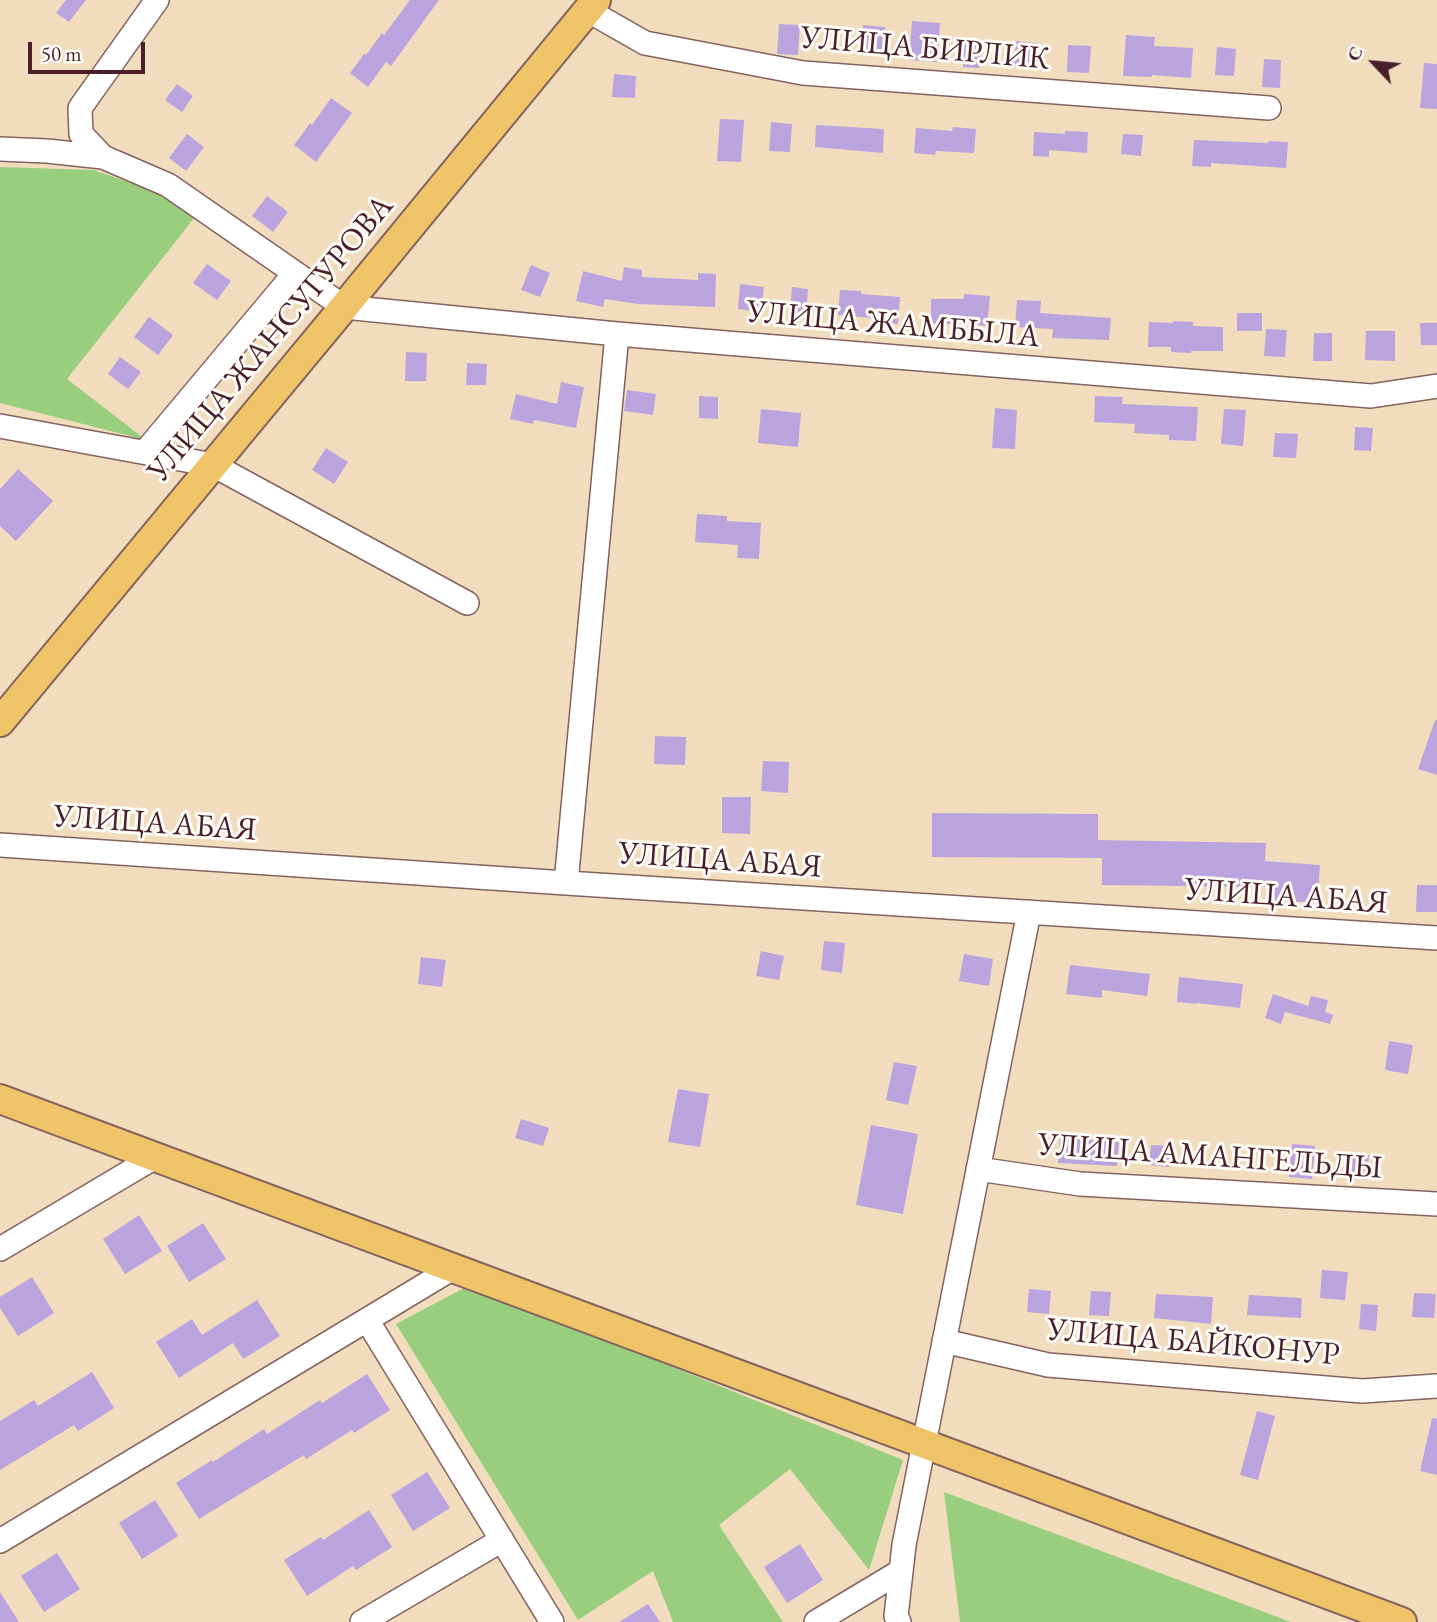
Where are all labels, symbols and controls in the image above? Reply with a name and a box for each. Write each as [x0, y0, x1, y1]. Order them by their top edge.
street label: УЛИЦА БИРЛИК [799, 19, 1051, 79]
scale bar [32, 28, 149, 72]
north arrow [1339, 28, 1409, 98]
text: 50 m [41, 40, 82, 67]
text: С [1340, 42, 1369, 65]
street label: УЛИЦА ЖАНСУГУРОВА [140, 188, 402, 490]
street label: УЛИЦА ЖАМБЫЛА [745, 293, 1041, 357]
street label: УЛИЦА АБАЯ [52, 798, 258, 850]
street label: УЛИЦА АБАЯ [617, 835, 823, 887]
street label: УЛИЦА АБАЯ [1183, 871, 1389, 923]
street label: УЛИЦА АМАНГЕЛЬДЫ [1037, 1126, 1383, 1188]
street label: УЛИЦА БАЙКОНУР [1045, 1311, 1341, 1375]

